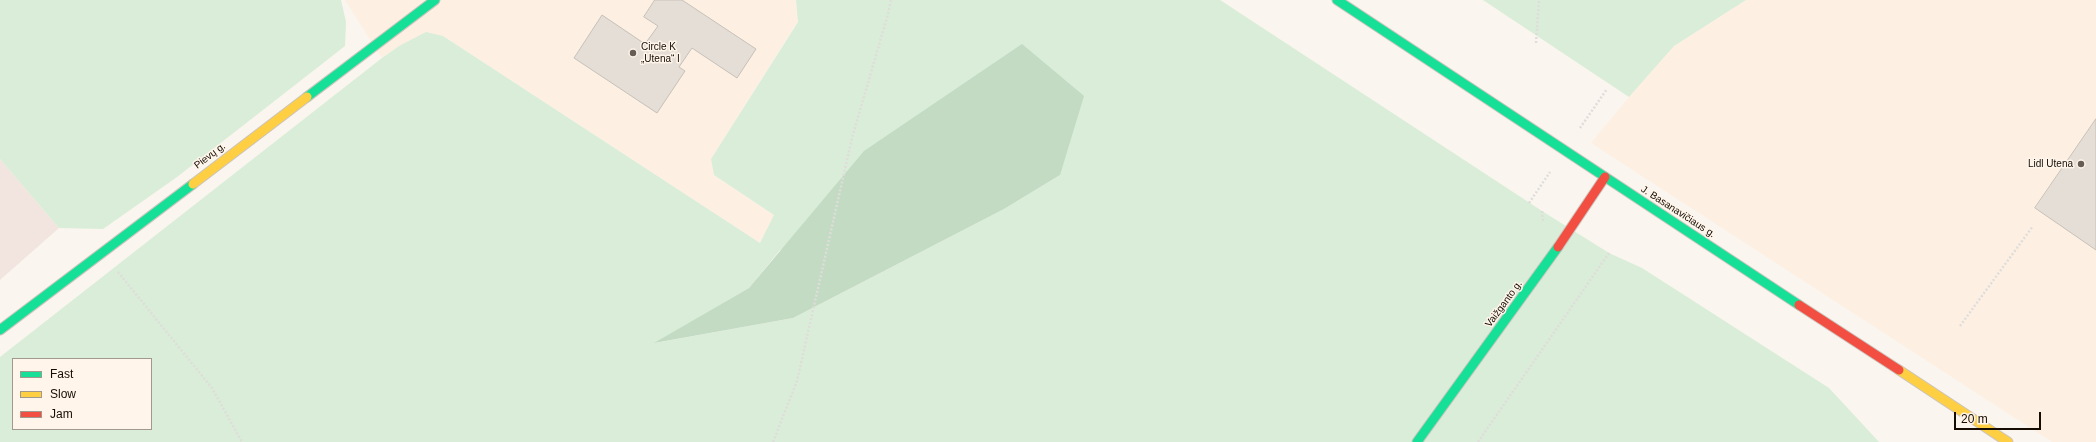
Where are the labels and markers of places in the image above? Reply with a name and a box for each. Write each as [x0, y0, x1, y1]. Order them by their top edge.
place label: Circle K „Utena“ I [641, 41, 680, 64]
marker: Circle K „Utena“ I [628, 48, 638, 58]
place label: Lidl Utena [2028, 158, 2073, 170]
marker: Lidl Utena [2076, 159, 2086, 169]

